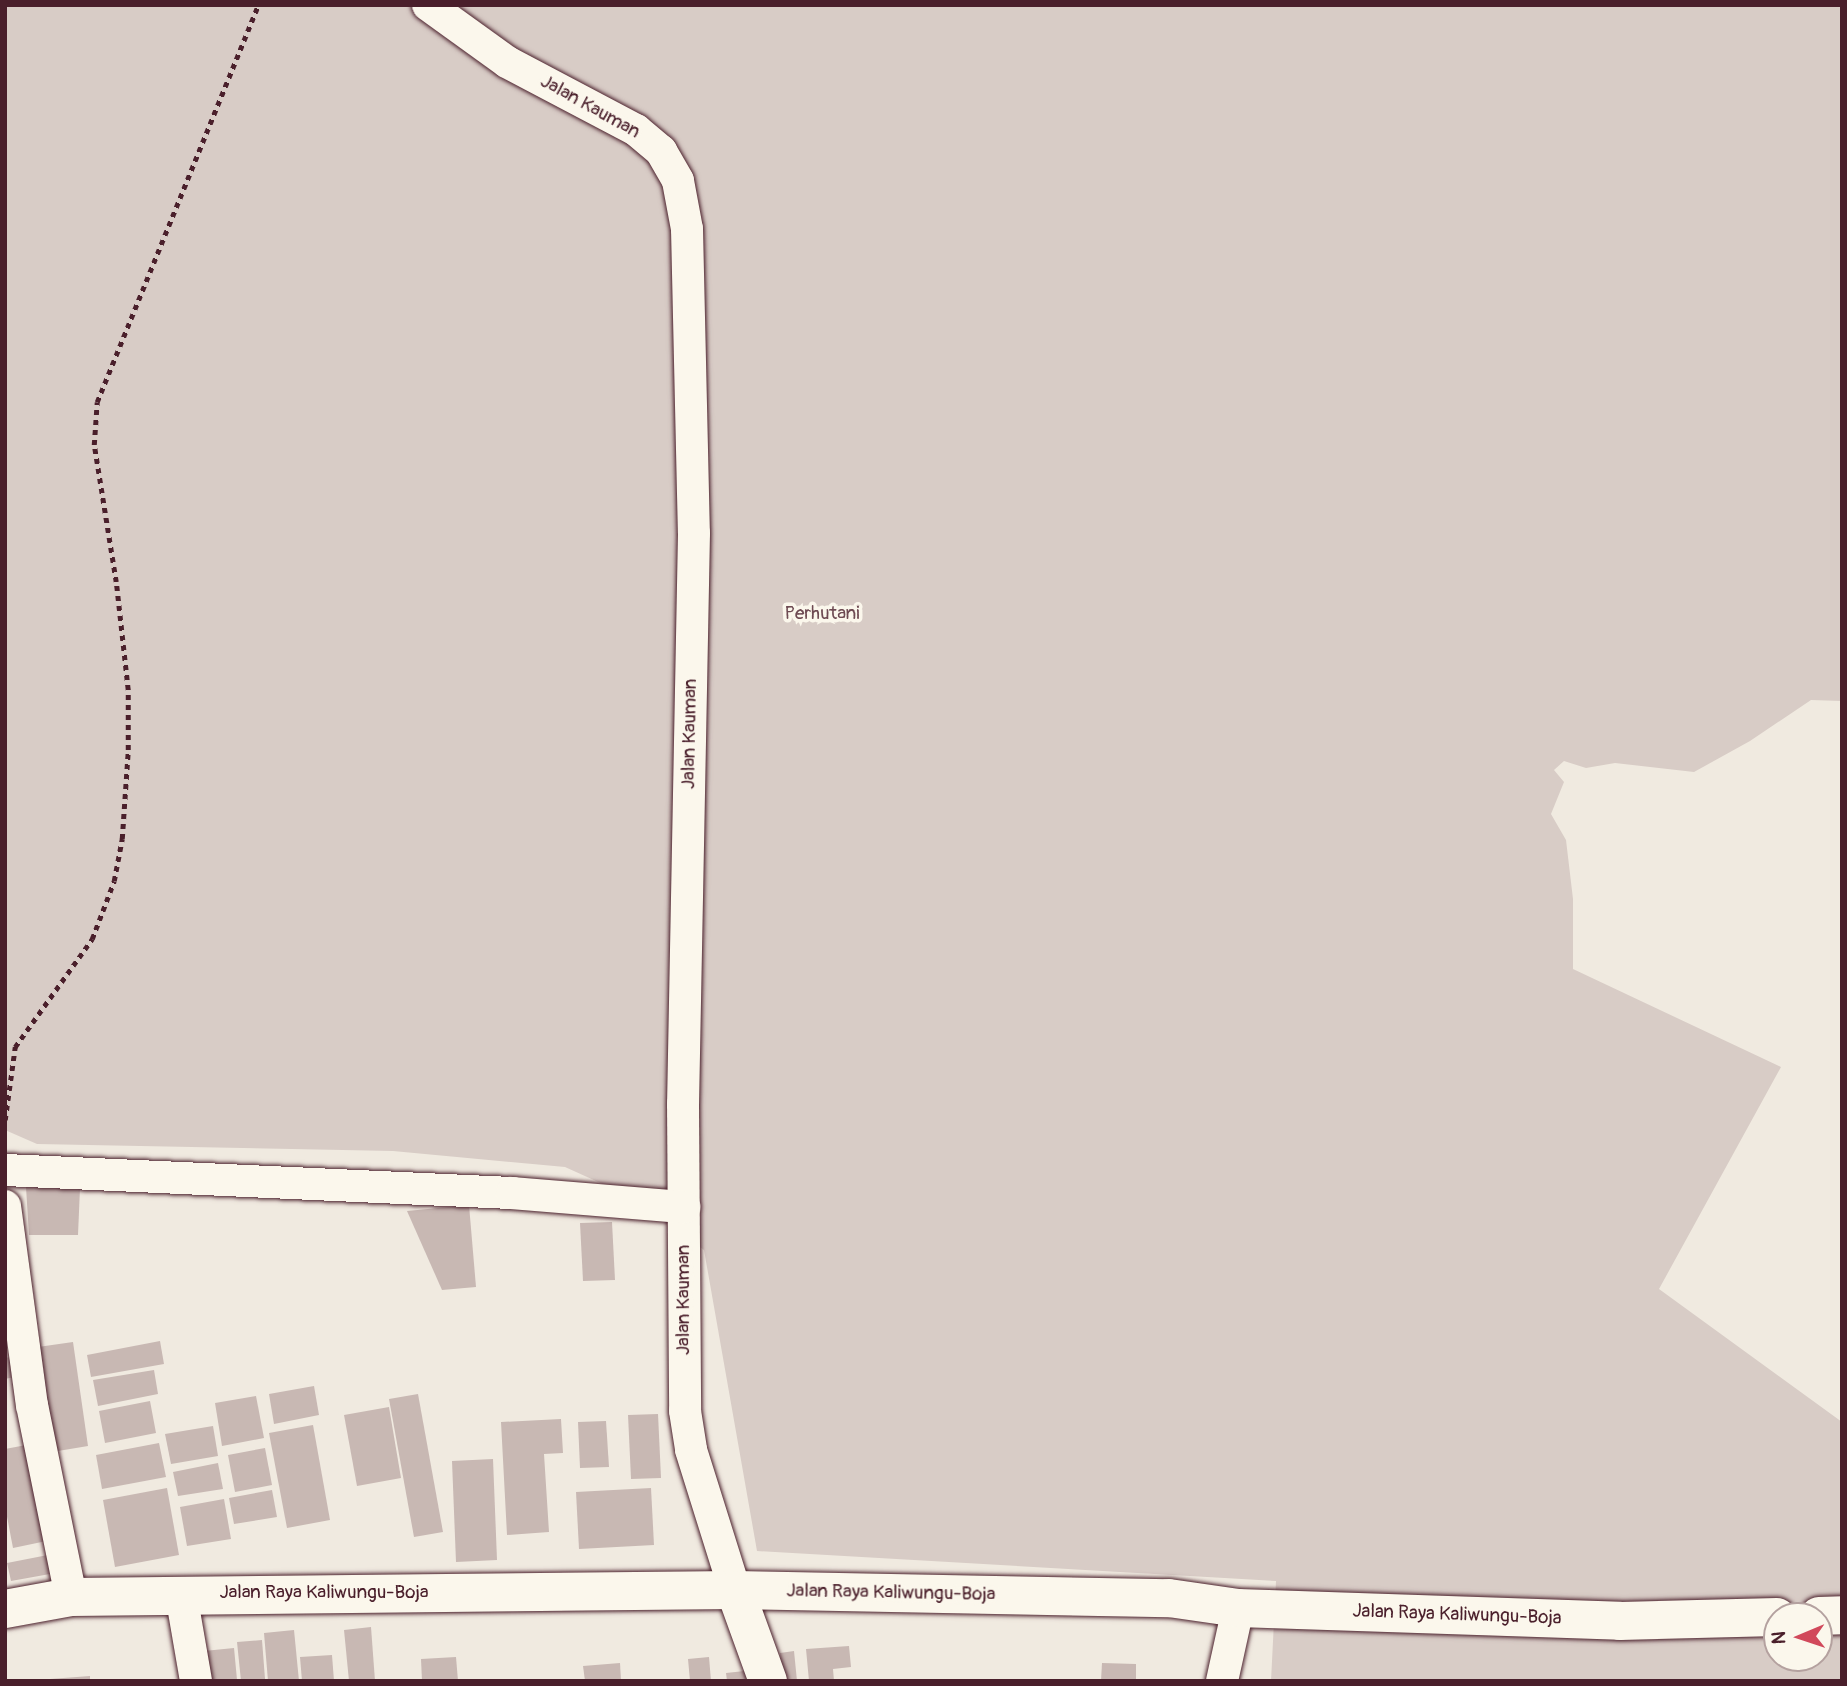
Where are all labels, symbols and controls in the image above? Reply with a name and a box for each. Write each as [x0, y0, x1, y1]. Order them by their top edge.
street label: Jalan Kauman [536, 70, 644, 144]
park label: Perhutani [784, 603, 860, 625]
street label: Jalan Kauman [678, 679, 702, 789]
street label: Jalan Kauman [673, 1245, 695, 1355]
street label: Jalan Raya Kaliwungu-Boja [786, 1580, 996, 1606]
street label: Jalan Raya Kaliwungu-Boja [219, 1582, 429, 1604]
street label: Jalan Raya Kaliwungu-Boja [1352, 1600, 1562, 1630]
north arrow [1763, 1602, 1833, 1672]
text: N [1767, 1631, 1791, 1645]

